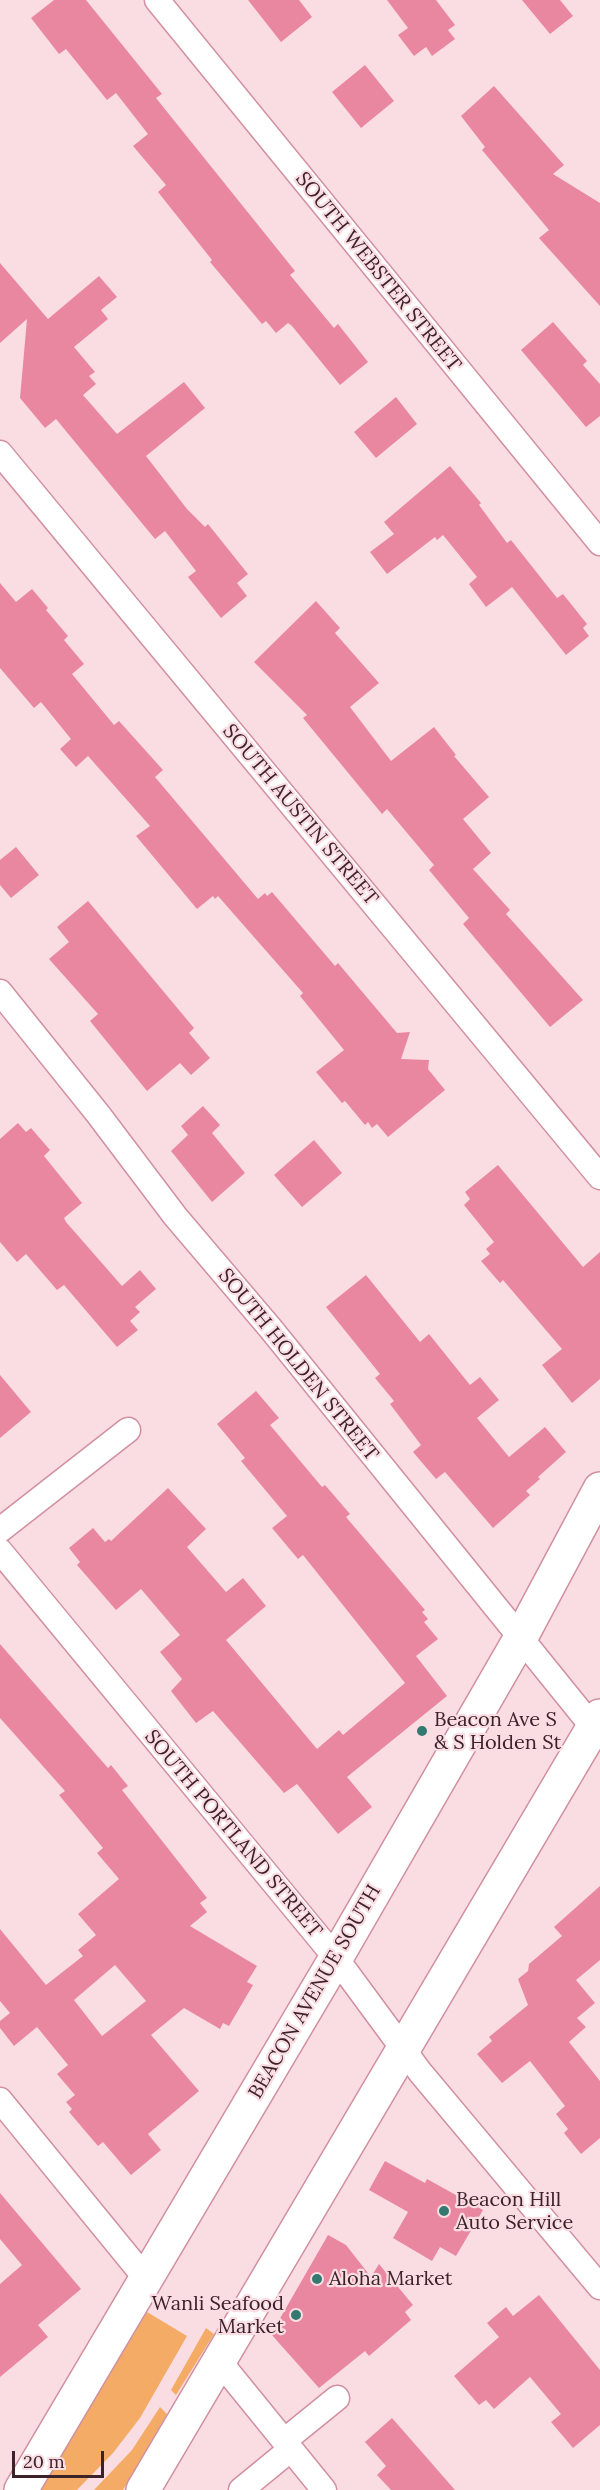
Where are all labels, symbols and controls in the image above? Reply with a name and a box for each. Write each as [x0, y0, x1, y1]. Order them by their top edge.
street label: SOUTH WEBSTER STREET [290, 168, 466, 376]
street label: SOUTH AUSTIN STREET [217, 720, 383, 910]
street label: SOUTH HOLDEN STREET [213, 1264, 383, 1466]
place label: Beacon Ave S & S Holden St [434, 1708, 561, 1755]
marker: Beacon Ave S & S Holden St [415, 1724, 429, 1738]
street label: SOUTH PORTLAND STREET [139, 1725, 327, 1943]
street label: BEACON AVENUE SOUTH [244, 1881, 386, 2103]
place label: Beacon Hill Auto Service [456, 2188, 573, 2235]
marker: Beacon Hill Auto Service [437, 2204, 451, 2218]
place label: Aloha Market [329, 2267, 453, 2291]
marker: Aloha Market [310, 2272, 324, 2286]
place label: Wanli Seafood Market [152, 2292, 284, 2339]
marker: Wanli Seafood Market [289, 2308, 303, 2322]
scale bar [15, 2439, 106, 2477]
text: 20 m [23, 2450, 65, 2473]

